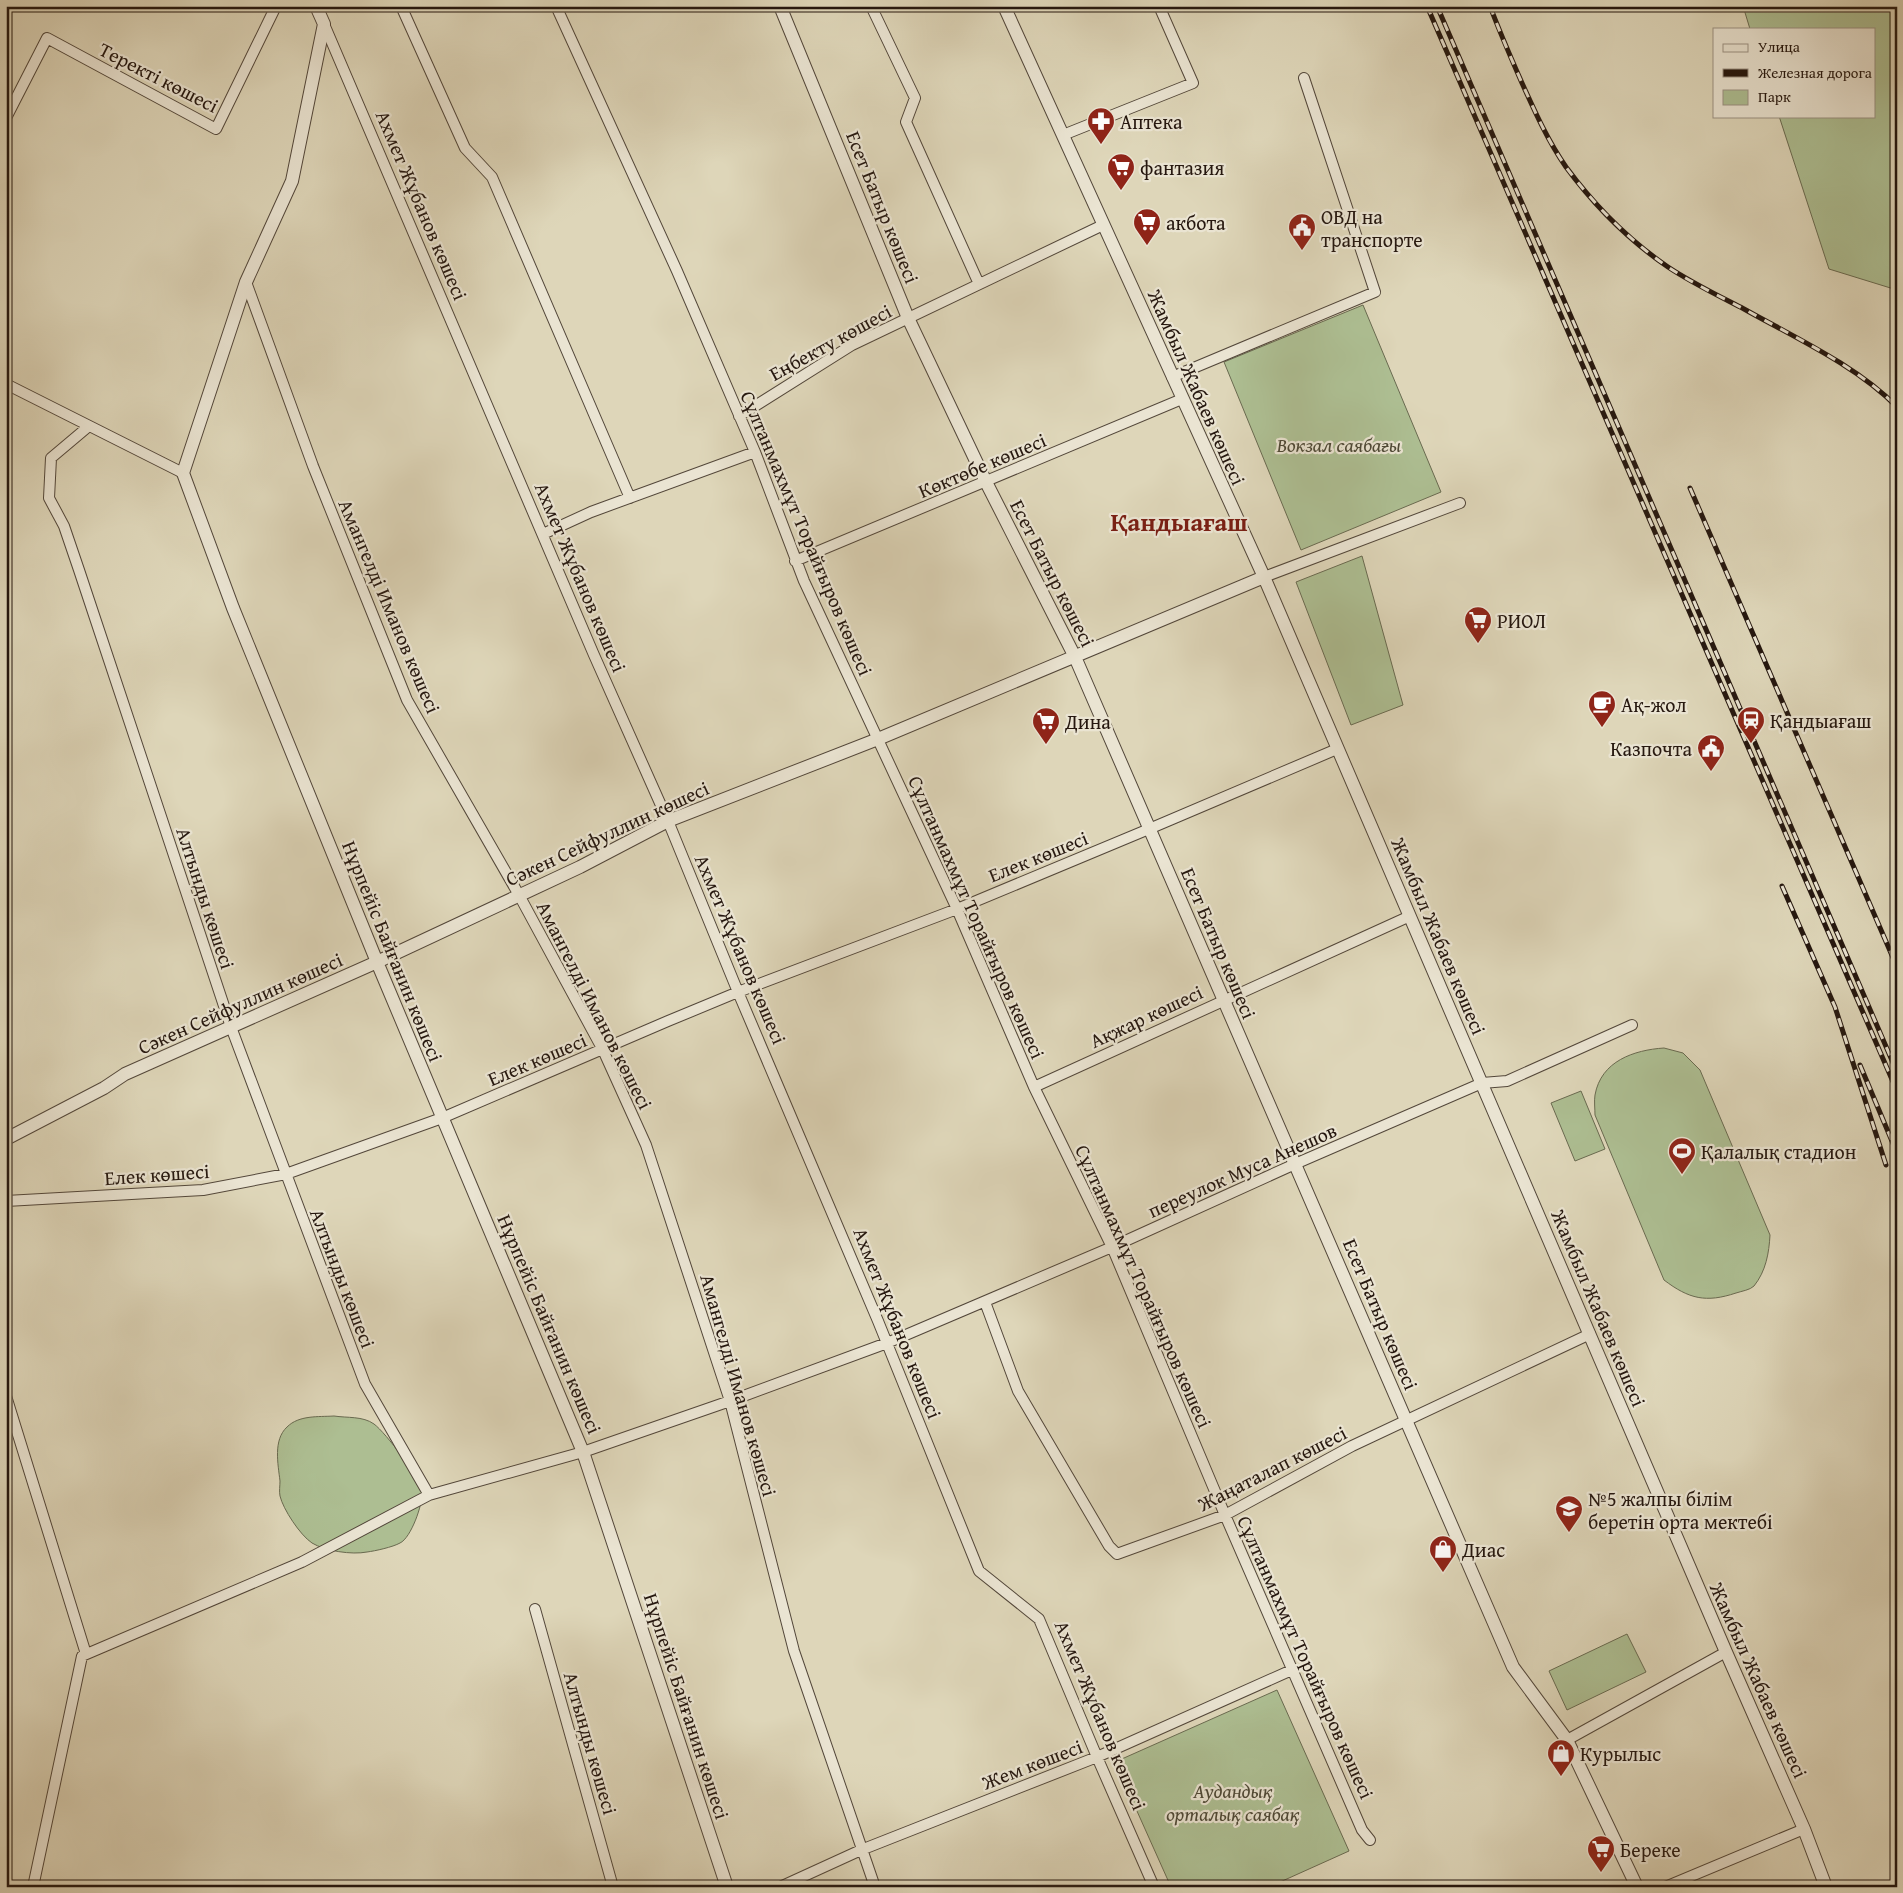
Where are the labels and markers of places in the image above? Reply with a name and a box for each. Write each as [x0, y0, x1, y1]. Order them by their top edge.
pharmacy icon: Аптека [1086, 106, 1116, 145]
place label: Аптека [1120, 107, 1183, 136]
supermarket icon: фантазия [1106, 152, 1136, 191]
place label: фантазия [1140, 153, 1224, 182]
place label: ОВД на транспорте [1321, 202, 1423, 254]
supermarket icon: акбота [1132, 207, 1162, 246]
place label: акбота [1166, 208, 1226, 237]
public building icon: ОВД на транспорте [1287, 212, 1317, 251]
supermarket icon: РИОЛ [1463, 605, 1493, 644]
place label: РИОЛ [1497, 606, 1546, 635]
cafe icon: Ақ-жол [1587, 689, 1617, 728]
place label: Ақ-жол [1621, 690, 1687, 719]
station icon: Қандыағаш [1736, 705, 1766, 744]
supermarket icon: Дина [1031, 706, 1061, 745]
place label: Қандыағаш [1770, 706, 1871, 735]
place label: Дина [1064, 707, 1111, 736]
public building icon: Казпочта [1696, 733, 1726, 772]
place label: Казпочта [1610, 734, 1692, 763]
sports icon: Қалалық стадион [1667, 1136, 1697, 1175]
place label: Қалалық стадион [1701, 1137, 1857, 1166]
place label: №5 жалпы білім беретін орта мектебі [1588, 1484, 1773, 1536]
school or university icon: №5 жалпы білім беретін орта мектебі [1554, 1494, 1584, 1533]
shop icon: Диас [1428, 1534, 1458, 1573]
place label: Диас [1461, 1535, 1505, 1564]
shop icon: Курылыс [1546, 1738, 1576, 1777]
place label: Курылыс [1580, 1739, 1661, 1768]
supermarket icon: Береке [1586, 1834, 1616, 1873]
place label: Береке [1620, 1835, 1681, 1864]

